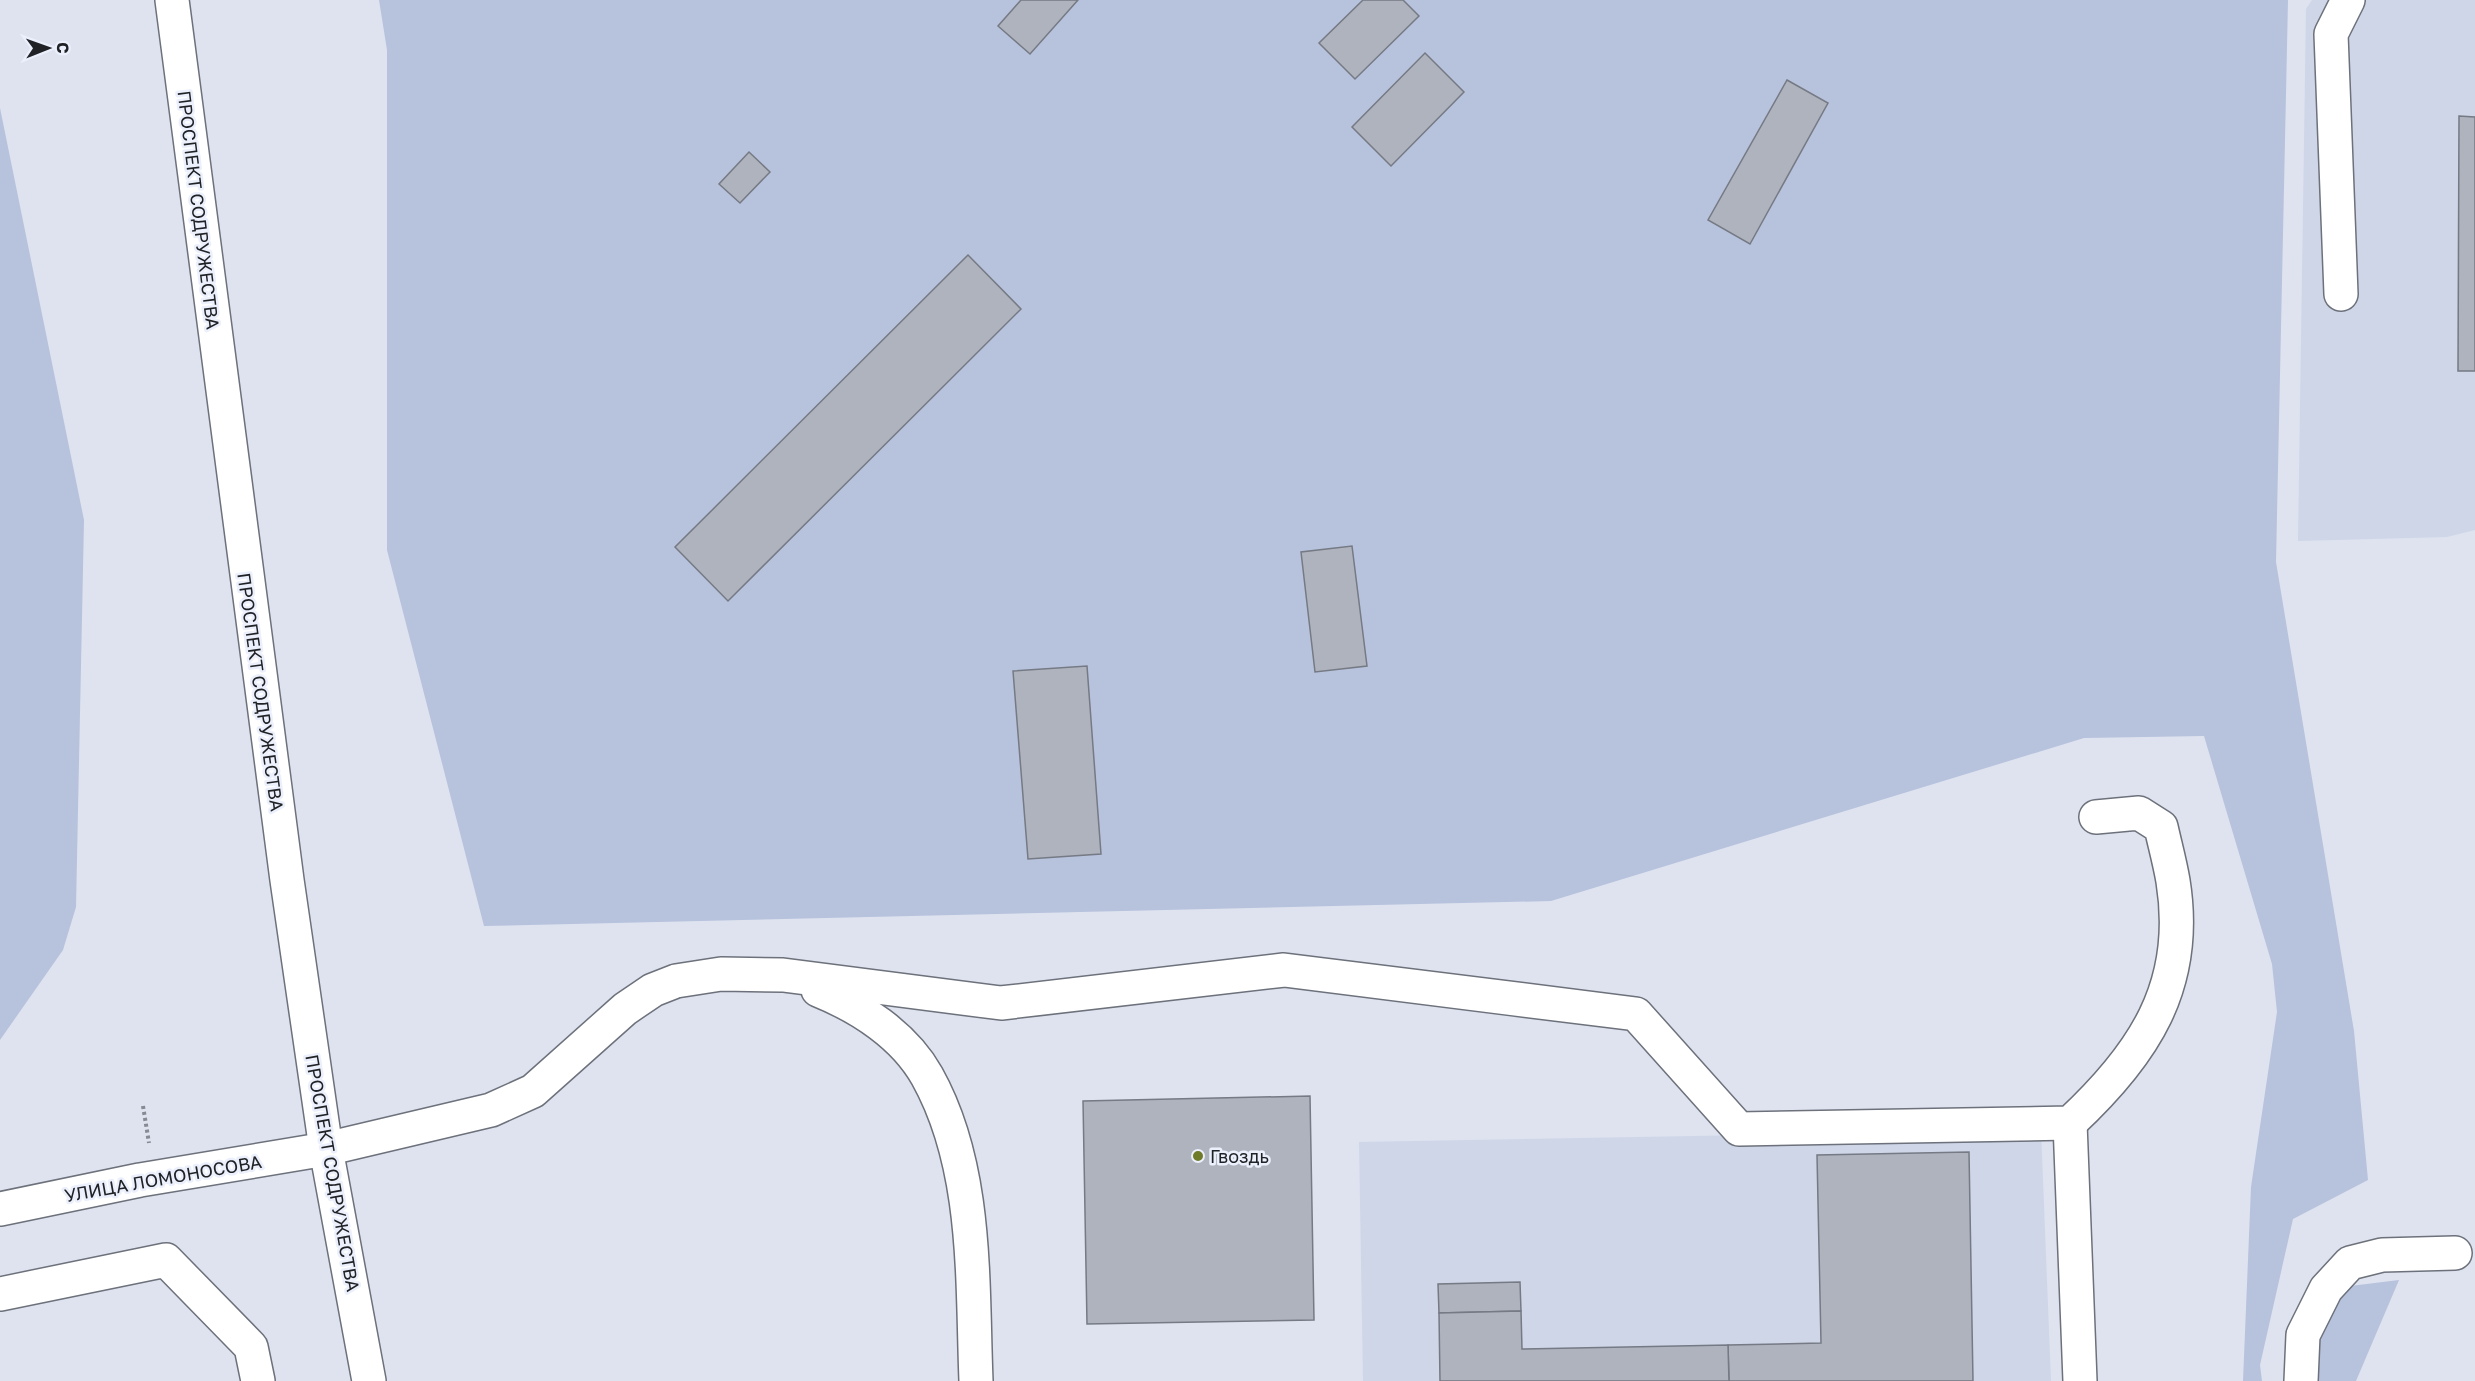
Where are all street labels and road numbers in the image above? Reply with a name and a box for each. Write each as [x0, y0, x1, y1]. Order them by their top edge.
street label: ПРОСПЕКТ СОДРУЖЕСТВА [173, 89, 225, 331]
street label: ПРОСПЕКТ СОДРУЖЕСТВА [233, 571, 289, 813]
street label: ПРОСПЕКТ СОДРУЖЕСТВА [301, 1053, 365, 1293]
street label: УЛИЦА ЛОМОНОСОВА [63, 1150, 263, 1206]

